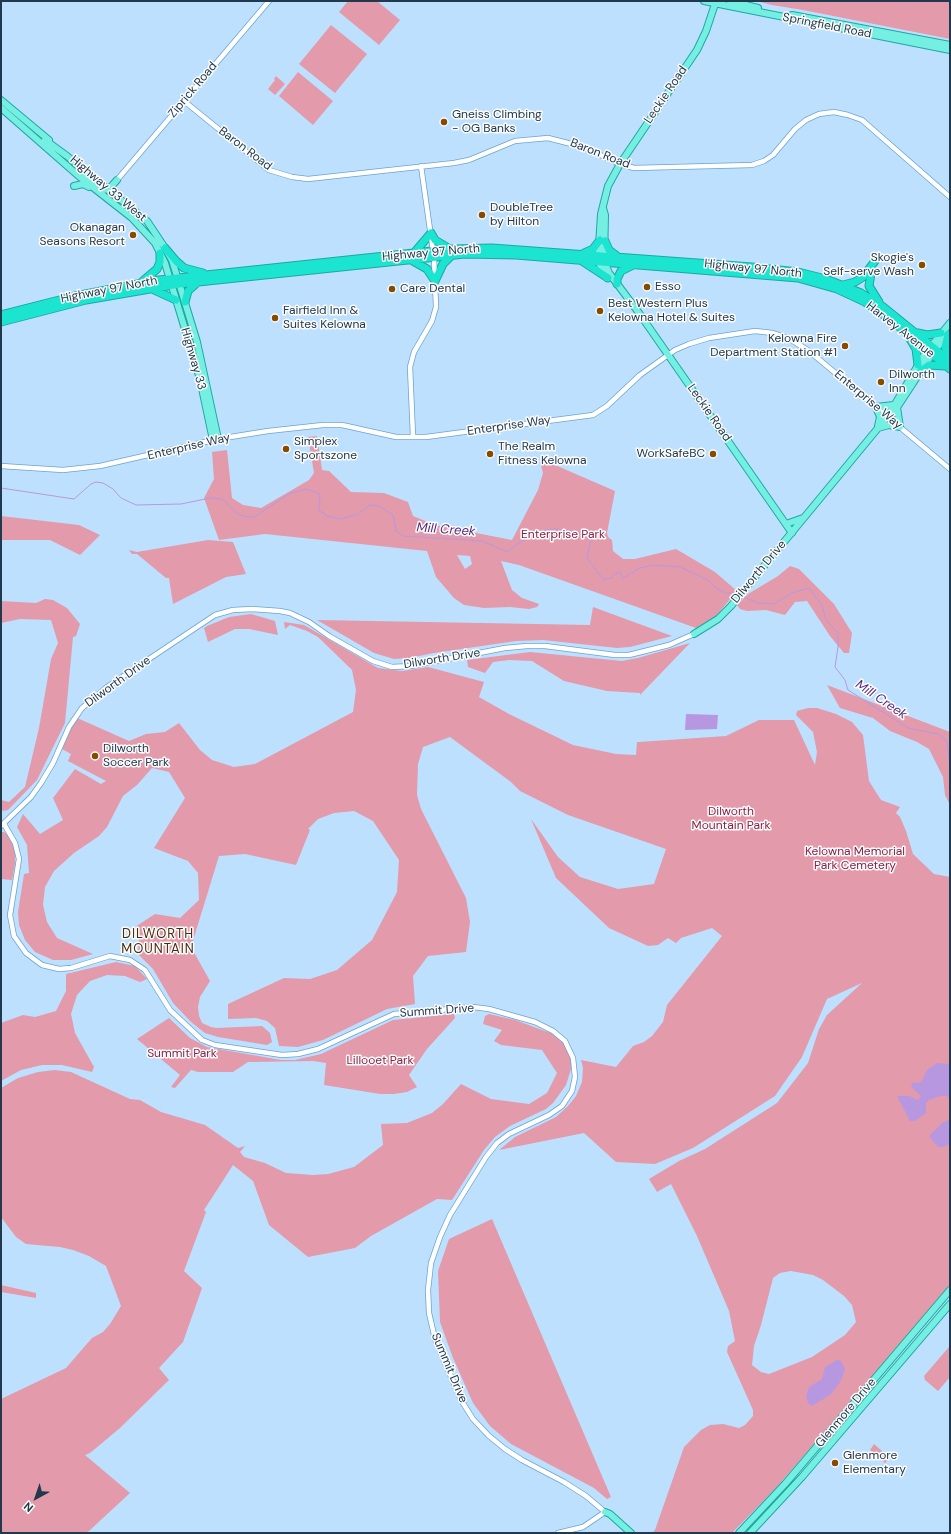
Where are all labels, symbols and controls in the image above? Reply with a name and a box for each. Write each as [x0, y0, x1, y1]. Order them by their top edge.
street label: Springfield Road [781, 10, 873, 42]
street label: Ziprick Road [166, 59, 220, 121]
street label: Leckie Road [641, 63, 691, 127]
place label: Gneiss Climbing - OG Banks [452, 108, 542, 136]
marker: Gneiss Climbing - OG Banks [439, 117, 449, 127]
street label: Baron Road [215, 124, 275, 174]
street label: Baron Road [568, 136, 632, 172]
street label: Highway 33 West [67, 153, 149, 225]
place label: DoubleTree by Hilton [490, 201, 553, 229]
marker: DoubleTree by Hilton [477, 210, 487, 220]
place label: Okanagan Seasons Resort [40, 221, 125, 249]
marker: Okanagan Seasons Resort [128, 230, 138, 240]
street label: Highway 97 North [382, 242, 480, 264]
place label: Skogie's Self-serve Wash [823, 251, 914, 279]
street label: Highway 97 North [703, 257, 803, 281]
marker: Skogie's Self-serve Wash [917, 260, 927, 270]
street label: Highway 97 North [59, 274, 159, 306]
place label: Esso [655, 280, 681, 294]
place label: Care Dental [400, 282, 465, 296]
marker: Esso [642, 282, 652, 292]
marker: Care Dental [387, 284, 397, 294]
place label: Best Western Plus Kelowna Hotel & Suites [608, 297, 735, 325]
street label: Harvey Avenue [863, 299, 937, 361]
place label: Fairfield Inn & Suites Kelowna [283, 304, 366, 332]
marker: Best Western Plus Kelowna Hotel & Suites [595, 306, 605, 316]
marker: Fairfield Inn & Suites Kelowna [270, 313, 280, 323]
street label: Highway 33 [177, 326, 209, 392]
place label: Kelowna Fire Department Station #1 [710, 332, 837, 360]
marker: Kelowna Fire Department Station #1 [840, 341, 850, 351]
street label: Enterprise Way [831, 367, 905, 433]
place label: Dilworth Inn [889, 368, 935, 396]
marker: Dilworth Inn [876, 377, 886, 387]
street label: Leckie Road [684, 382, 734, 444]
street label: Enterprise Way [466, 413, 552, 439]
street label: Enterprise Way [146, 430, 232, 464]
place label: Simplex Sportszone [294, 435, 357, 463]
place label: The Realm Fitness Kelowna [498, 440, 587, 468]
marker: Simplex Sportszone [281, 444, 291, 454]
place label: WorkSafeBC [636, 447, 705, 461]
marker: The Realm Fitness Kelowna [485, 449, 495, 459]
marker: WorkSafeBC [708, 449, 718, 459]
water label: Mill Creek [416, 520, 476, 540]
park label: Enterprise Park [521, 528, 605, 542]
street label: Dilworth Drive [729, 538, 789, 606]
street label: Dilworth Drive [403, 646, 481, 672]
street label: Dilworth Drive [82, 653, 154, 711]
water label: Mill Creek [852, 677, 910, 723]
place label: Dilworth Soccer Park [103, 742, 169, 770]
marker: Dilworth Soccer Park [90, 751, 100, 761]
park label: Dilworth Mountain Park [692, 805, 770, 833]
park label: Kelowna Memorial Park Cemetery [805, 845, 905, 873]
district label: DILWORTH MOUNTAIN [121, 927, 195, 958]
street label: Summit Drive [399, 1001, 475, 1021]
park label: Summit Park [147, 1047, 217, 1061]
park label: Lillooet Park [347, 1054, 413, 1068]
street label: Summit Drive [428, 1331, 470, 1405]
street label: Glenmore Drive [813, 1375, 879, 1451]
place label: Glenmore Elementary [843, 1449, 906, 1477]
marker: Glenmore Elementary [830, 1458, 840, 1468]
north arrow [16, 1478, 56, 1518]
text: N [21, 1499, 36, 1515]

